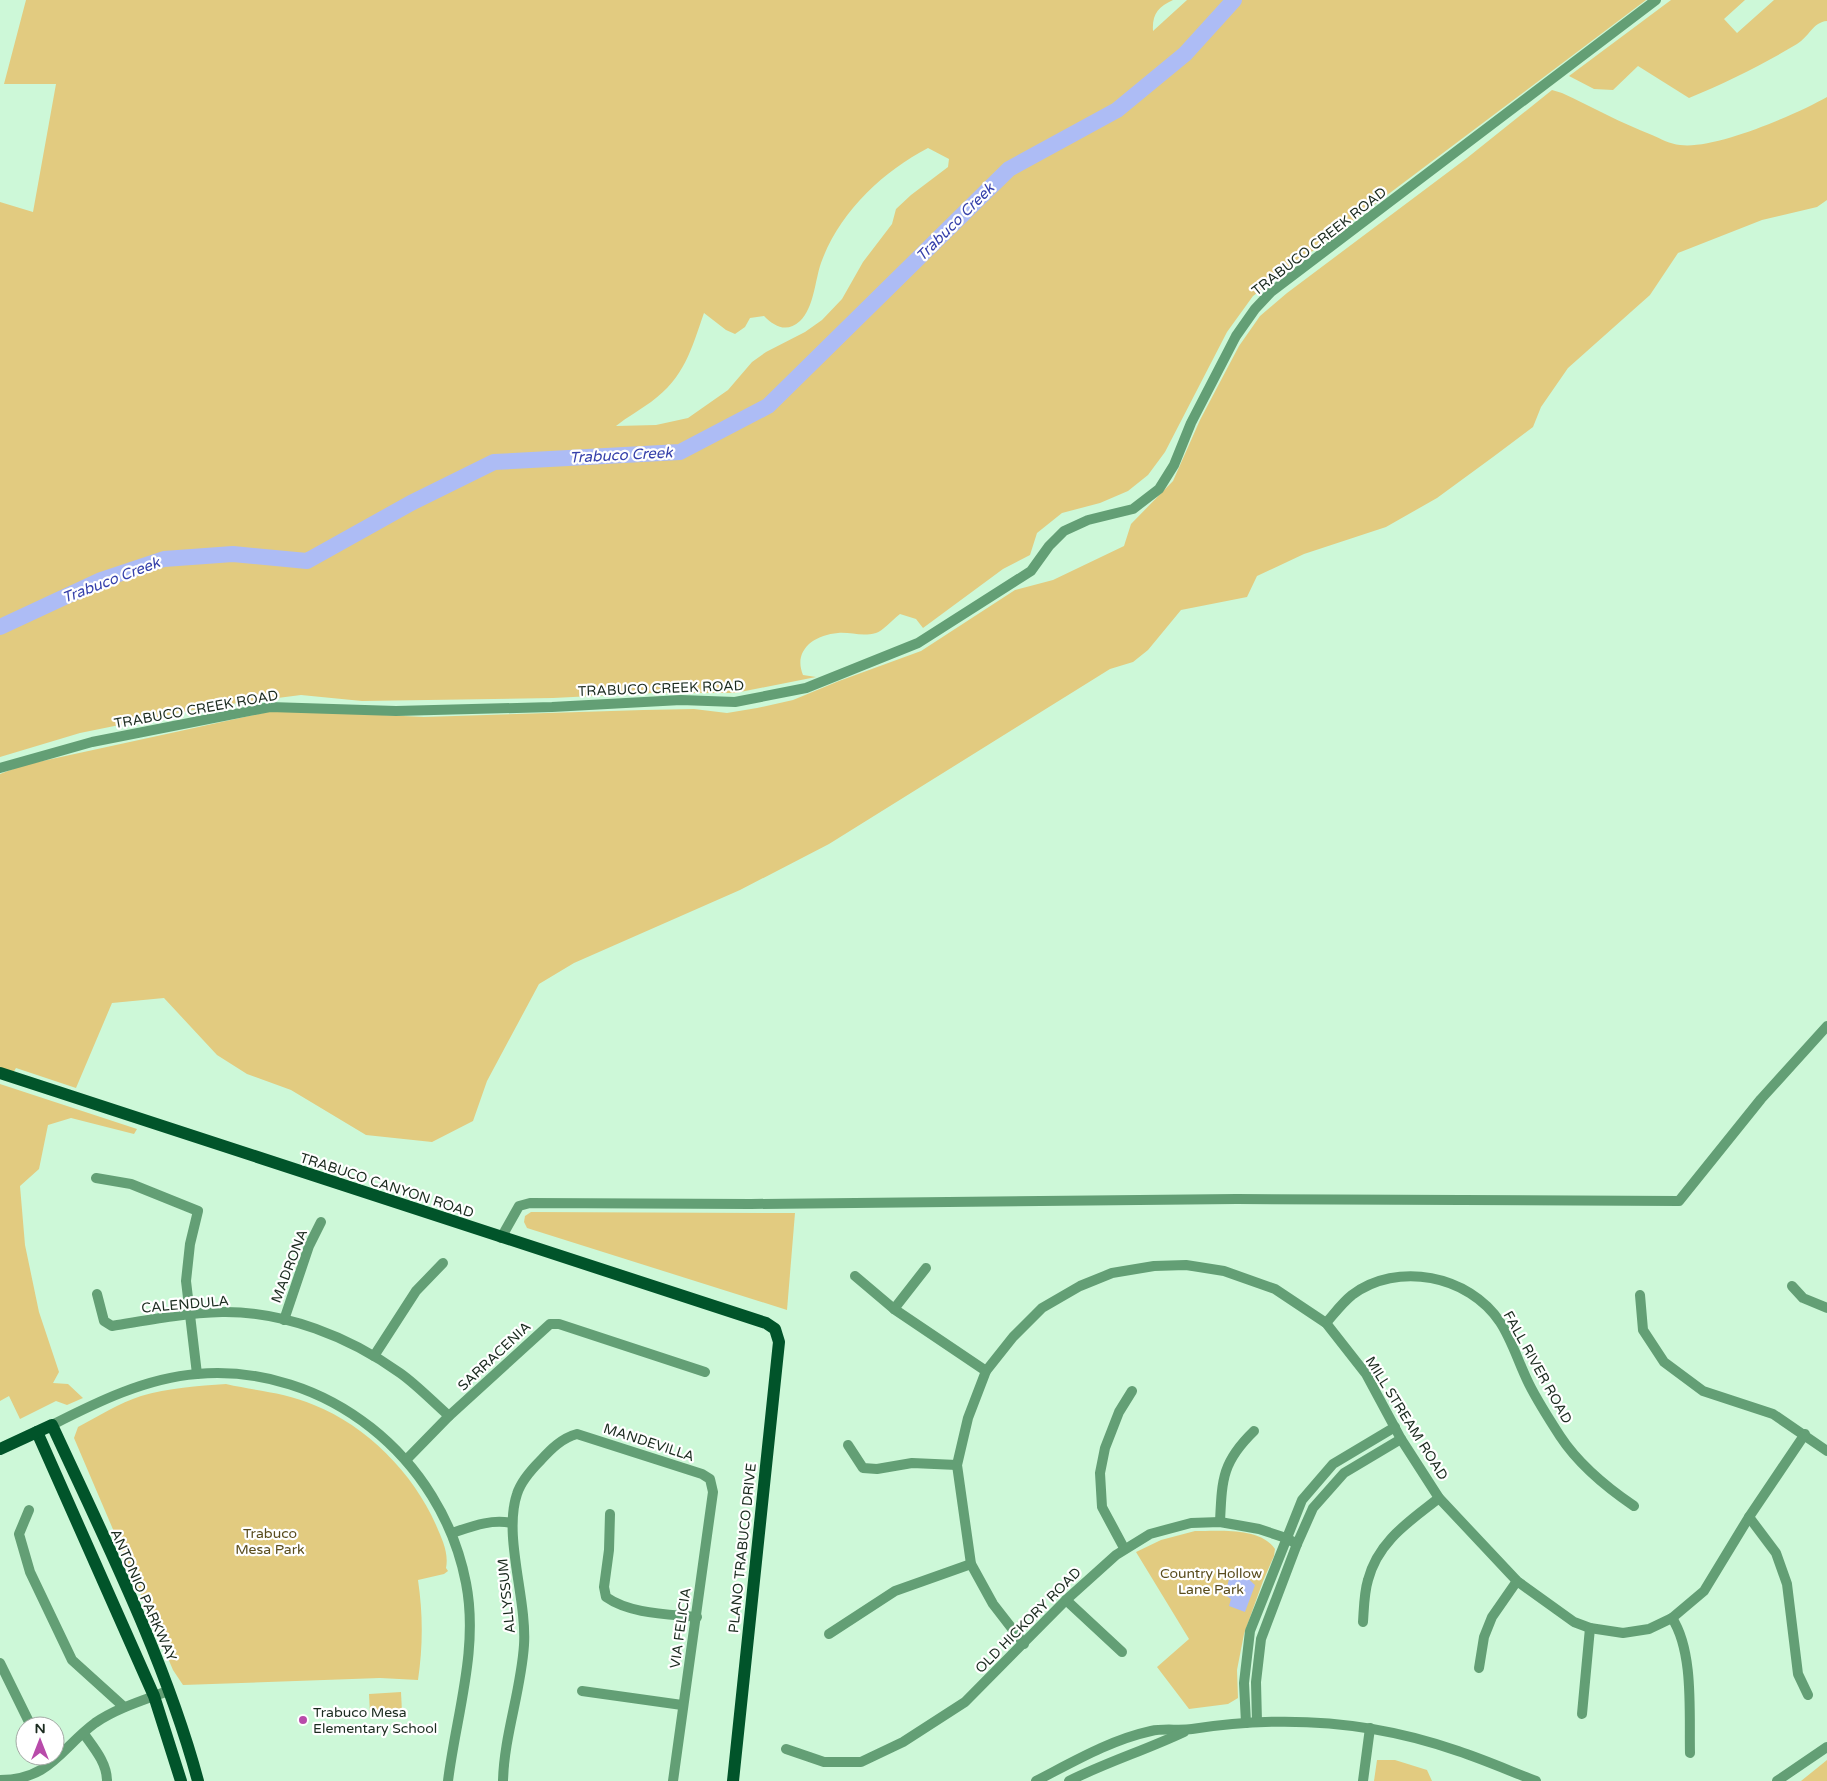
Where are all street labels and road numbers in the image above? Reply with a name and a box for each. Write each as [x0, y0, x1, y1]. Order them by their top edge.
street label: TRABUCO CREEK ROAD [1249, 183, 1390, 299]
street label: TRABUCO CREEK ROAD [578, 677, 744, 700]
street label: TRABUCO CREEK ROAD [113, 687, 279, 732]
street label: TRABUCO CANYON ROAD [298, 1149, 476, 1222]
street label: MADRONA [268, 1227, 311, 1305]
street label: CALENDULA [141, 1292, 230, 1317]
street label: FALL RIVER ROAD [1500, 1308, 1576, 1427]
street label: SARRACENIA [454, 1318, 534, 1394]
street label: MILL STREAM ROAD [1362, 1353, 1452, 1483]
street label: MANDEVILLA [601, 1420, 696, 1465]
street label: PLANO TRABUCO DRIVE [725, 1462, 760, 1634]
street label: ANTONIO PARKWAY [107, 1527, 180, 1664]
street label: ALLYSSUM [494, 1558, 519, 1634]
street label: OLD HICKORY ROAD [972, 1564, 1085, 1677]
street label: VIA FELICIA [666, 1587, 695, 1670]

